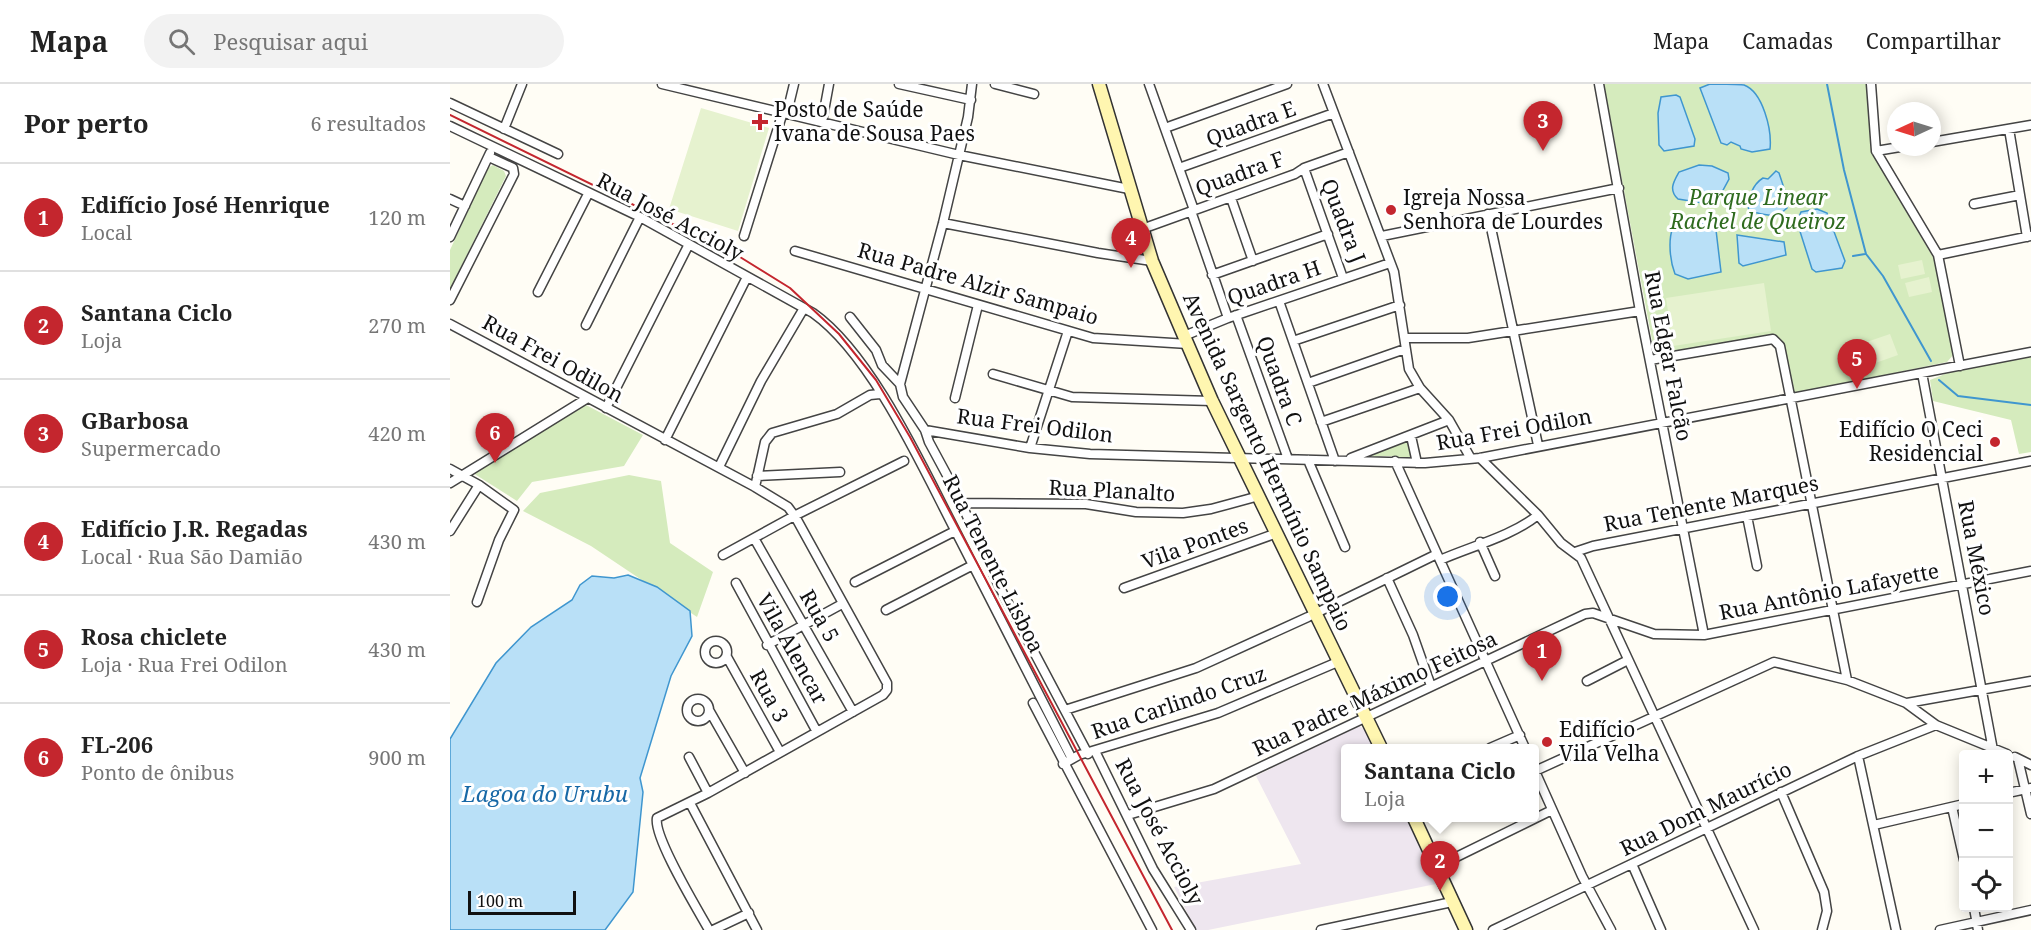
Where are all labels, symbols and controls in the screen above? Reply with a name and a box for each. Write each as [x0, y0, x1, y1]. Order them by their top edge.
search box [144, 14, 564, 68]
text: Mapa [30, 22, 108, 60]
icon: search [165, 25, 198, 58]
text: Pesquisar aqui [213, 26, 368, 56]
text: Mapa [1653, 27, 1709, 55]
text: Camadas [1742, 27, 1833, 55]
text: Compartilhar [1866, 27, 2001, 55]
street label: Quadra E [1202, 94, 1299, 152]
place label: Posto de Saúde Ivana de Sousa Paes [774, 95, 975, 147]
pin: 3 [1524, 101, 1562, 151]
north arrow [1887, 102, 1941, 156]
text: Por perto [24, 105, 149, 141]
text: 6 resultados [310, 110, 426, 137]
marker: Posto de Saúde Ivana de Sousa Paes [751, 113, 769, 131]
street label: Quadra F [1191, 144, 1288, 202]
street label: Rua José Accioly [592, 166, 749, 267]
street label: Quadra J [1315, 175, 1373, 267]
place label: Igreja Nossa Senhora de Lourdes [1403, 183, 1603, 235]
park label: Parque Linear Rachel de Queiroz [1669, 183, 1846, 235]
text: Edifício José Henrique [81, 189, 330, 219]
marker: Igreja Nossa Senhora de Lourdes [1384, 203, 1398, 217]
text: 1 [38, 204, 49, 231]
text: 120 m [368, 204, 426, 231]
pin: 4 [1112, 218, 1150, 268]
text: Local [81, 219, 132, 246]
street label: Rua Padre Alzir Sampaio [855, 235, 1102, 331]
street label: Quadra H [1223, 253, 1324, 311]
street label: Rua Edgar Falcão [1639, 268, 1699, 443]
street label: Avenida Sargento Hermínio Sampaio [1177, 288, 1359, 635]
text: Santana Ciclo [81, 297, 233, 327]
street label: Rua Frei Odilon [478, 308, 629, 409]
text: 2 [38, 312, 49, 339]
text: 270 m [368, 312, 426, 339]
text: Loja [81, 327, 122, 354]
street label: Quadra C [1251, 332, 1309, 429]
pin: 5 [1838, 340, 1876, 389]
street label: Rua Frei Odilon [955, 402, 1115, 448]
street label: Rua Frei Odilon [1434, 402, 1594, 456]
text: GBarbosa [81, 405, 189, 435]
pin: 6 [476, 414, 514, 463]
place label: Edifício O Ceci Residencial [1839, 415, 1983, 467]
text: 3 [38, 420, 49, 447]
text: 420 m [368, 420, 426, 447]
text: Supermercado [81, 435, 221, 462]
marker: Edifício O Ceci Residencial [1988, 435, 2002, 449]
street label: Rua Tenente Marques [1601, 468, 1821, 538]
street label: Rua Tenente Lisboa [937, 470, 1051, 657]
street label: Rua Planalto [1048, 473, 1176, 507]
street label: Rua México [1952, 498, 2002, 618]
street label: Vila Pontes [1138, 511, 1252, 575]
text: Edifício J.R. Regadas [81, 513, 308, 543]
text: 4 [38, 528, 49, 555]
text: 430 m [368, 528, 426, 555]
text: Local · Rua São Damião [81, 543, 303, 570]
street label: Rua Antônio Lafayette [1717, 556, 1941, 626]
your location [1433, 582, 1462, 611]
street label: Rua 5 [794, 584, 846, 647]
street label: Vila Alencar [751, 588, 835, 709]
text: Rosa chiclete [81, 621, 227, 651]
street label: Rua Padre Máximo Feitosa [1248, 624, 1501, 762]
pin: 1 [1522, 632, 1562, 681]
text: 5 [38, 636, 49, 663]
text: 430 m [368, 636, 426, 663]
text: Loja · Rua Frei Odilon [81, 651, 288, 678]
street label: Rua Carlindo Cruz [1088, 659, 1270, 745]
street label: Rua 3 [744, 664, 796, 727]
place label: Edifício Vila Velha [1559, 715, 1660, 767]
text: FL-206 [81, 729, 153, 759]
marker: Edifício Vila Velha [1540, 735, 1554, 749]
text: 6 [38, 744, 49, 771]
text: 900 m [368, 744, 426, 771]
popup [1341, 744, 1539, 822]
map controls [1959, 750, 2013, 912]
button: + [1959, 750, 2013, 804]
street label: Rua José Accioly [1109, 753, 1210, 910]
street label: Rua Dom Maurício [1615, 754, 1796, 862]
text: Santana Ciclo [1364, 755, 1516, 785]
text: Ponto de ônibus [81, 759, 234, 786]
water label: Lagoa do Urubu [461, 778, 628, 808]
text: Loja [1364, 785, 1405, 812]
button: − [1959, 804, 2013, 858]
pin: 2 [1420, 842, 1460, 891]
button: locate [1959, 858, 2013, 912]
scale bar [468, 888, 576, 916]
text: 100 m [477, 890, 523, 912]

